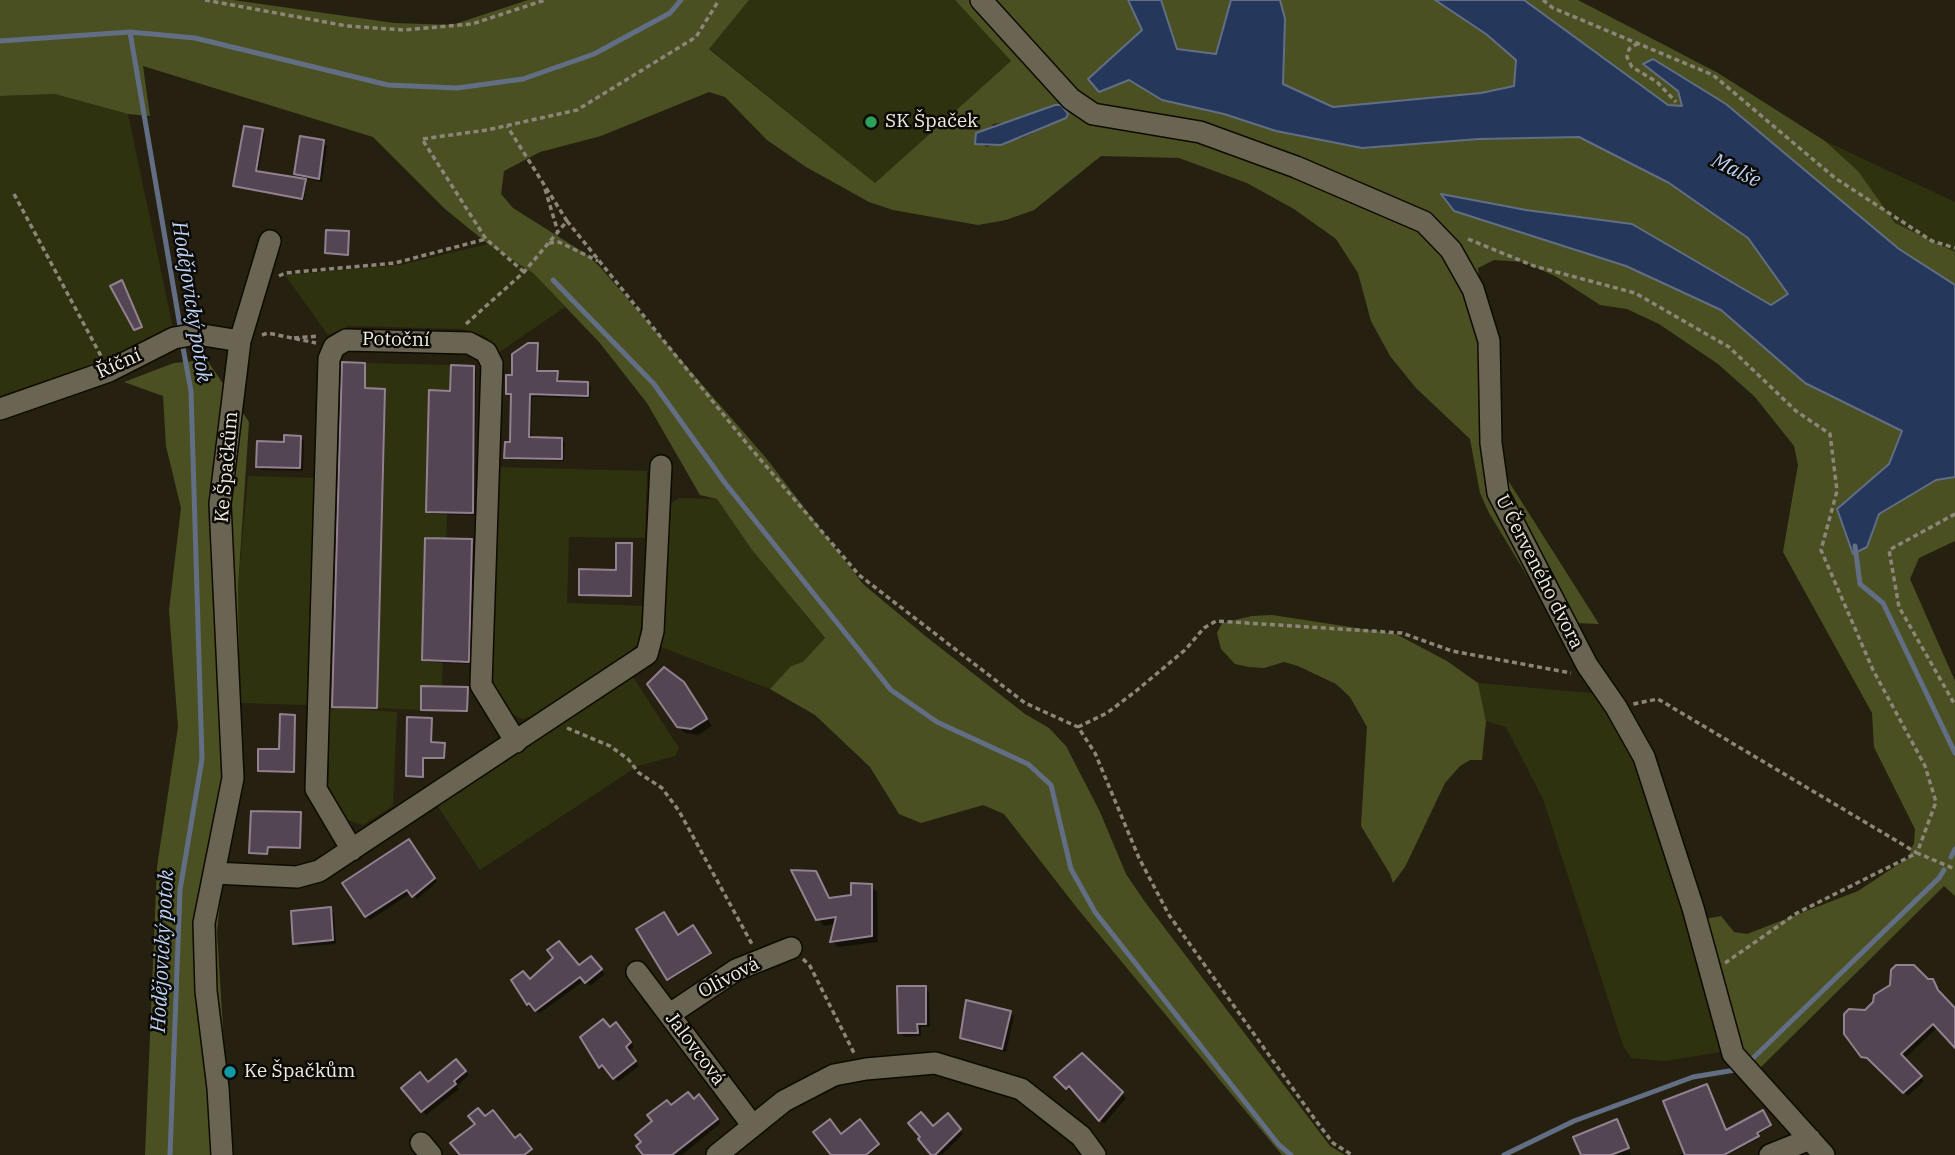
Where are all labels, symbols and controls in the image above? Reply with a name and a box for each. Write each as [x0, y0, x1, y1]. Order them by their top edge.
place label: SK Špaček [885, 111, 978, 133]
marker: SK Špaček [863, 114, 879, 130]
water label: Malše [1707, 148, 1765, 194]
water label: Hodějovický potok [166, 220, 216, 384]
street label: Potoční [362, 328, 430, 352]
street label: Říční [93, 344, 145, 384]
street label: Ke Špačkům [211, 411, 243, 523]
street label: U Červeného dvora [1490, 491, 1588, 653]
water label: Hodějovický potok [146, 869, 180, 1033]
street label: Olivová [694, 952, 764, 1004]
street label: Jalovcová [660, 1008, 730, 1090]
place label: Ke Špačkům [244, 1061, 355, 1083]
marker: Ke Špačkům [222, 1064, 238, 1080]

